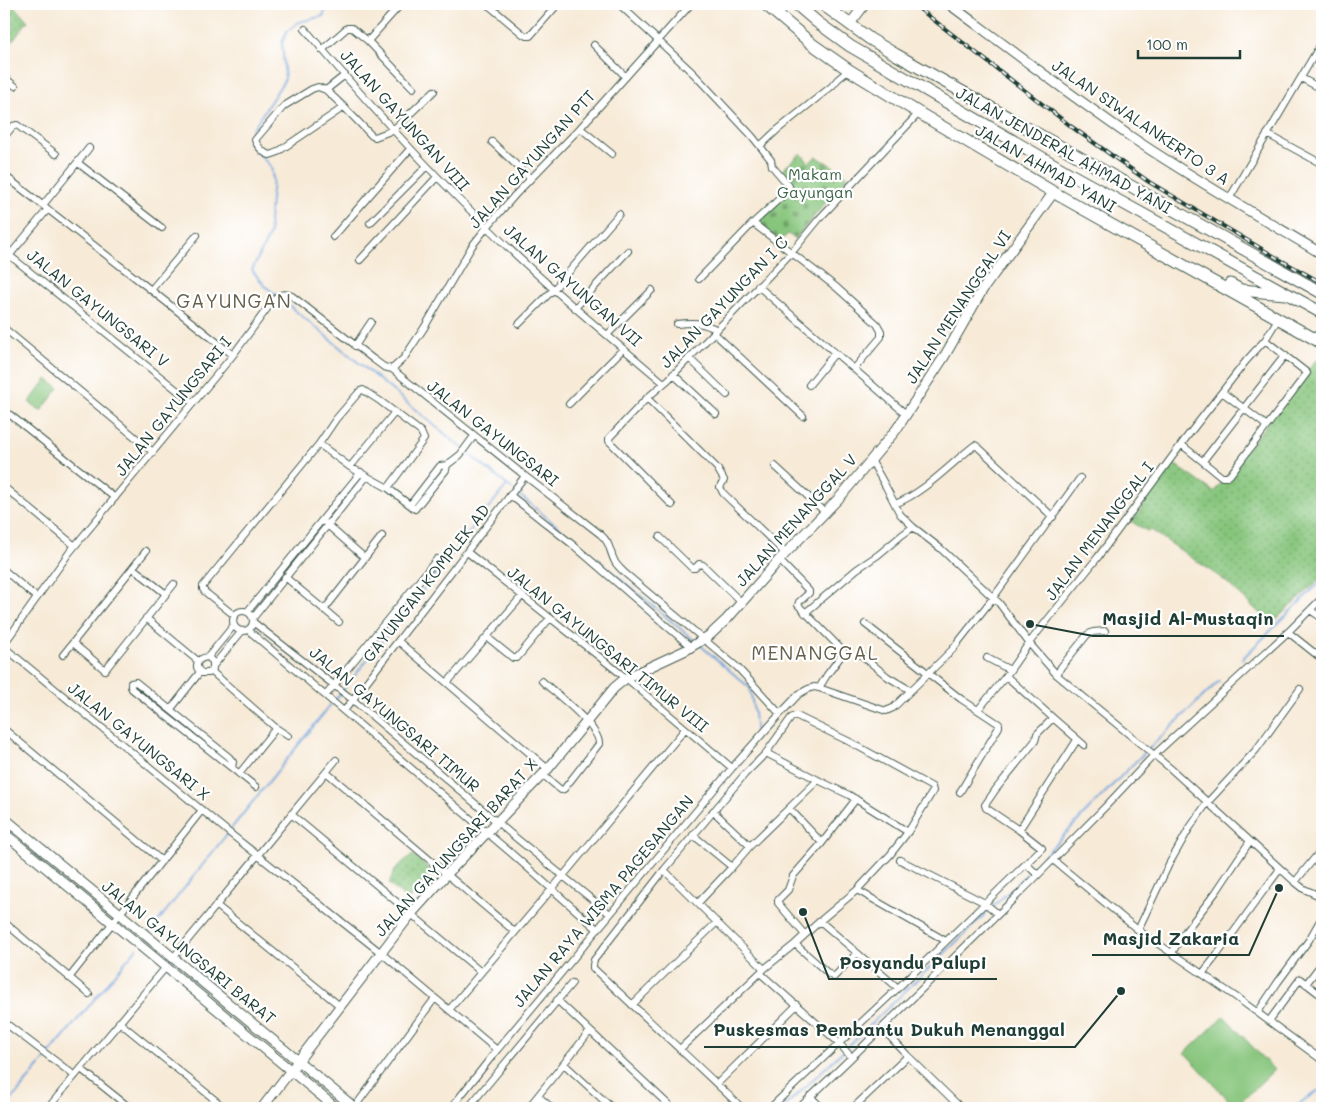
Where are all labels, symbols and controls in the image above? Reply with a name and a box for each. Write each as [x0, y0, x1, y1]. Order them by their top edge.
scale bar [1138, 28, 1241, 60]
text: 100 m [1146, 34, 1188, 54]
street label: JALAN GAYUNGAN VIII [336, 45, 475, 195]
street label: JALAN SIWALANKERTO 3 A [1048, 54, 1234, 189]
street label: JALAN JENDERAL AHMAD YANI [953, 81, 1176, 218]
street label: JALAN GAYUNGAN PTT [464, 85, 600, 232]
street label: JALAN AHMAD YANI [972, 119, 1120, 216]
park label: Makam Gayungan [777, 163, 853, 202]
street label: JALAN GAYUNGAN VII [500, 219, 647, 350]
street label: JALAN MENANGGAL VI [900, 226, 1015, 387]
street label: JALAN GAYUNGAN I C [655, 231, 792, 372]
street label: JALAN GAYUNGSARI V [23, 244, 174, 371]
district label: GAYUNGAN [176, 288, 292, 313]
street label: JALAN GAYUNGSARI I [110, 332, 235, 480]
street label: JALAN GAYUNGSARI [423, 375, 563, 491]
street label: JALAN MENANGGAL V [730, 449, 861, 590]
street label: JALAN MENANGGAL I [1040, 457, 1158, 604]
street label: GAYUNGAN KOMPLEK AD [357, 499, 494, 666]
street label: JALAN GAYUNGSARI TIMUR VIII [504, 561, 713, 736]
callout: Masjid Al-Mustaqin [1093, 603, 1284, 636]
text: Masjid Al-Mustaqin [1102, 606, 1274, 630]
district label: MENANGGAL [751, 640, 879, 665]
street label: JALAN GAYUNGSARI TIMUR [306, 641, 485, 796]
street label: JALAN GAYUNGSARI X [64, 677, 215, 805]
street label: JALAN GAYUNGSARI BARAT X [370, 753, 542, 940]
street label: JALAN RAYA WISMA PAGESANGAN [508, 790, 698, 1011]
street label: JALAN GAYUNGSARI BARAT [98, 875, 281, 1028]
callout: Masjid Zakaria [1092, 922, 1249, 955]
text: Masjid Zakaria [1103, 926, 1239, 950]
callout: Posyandu Palupi [829, 946, 997, 979]
text: Posyandu Palupi [839, 950, 987, 974]
callout: Puskesmas Pembantu Dukuh Menanggal [704, 1014, 1075, 1047]
text: Puskesmas Pembantu Dukuh Menanggal [713, 1017, 1065, 1041]

